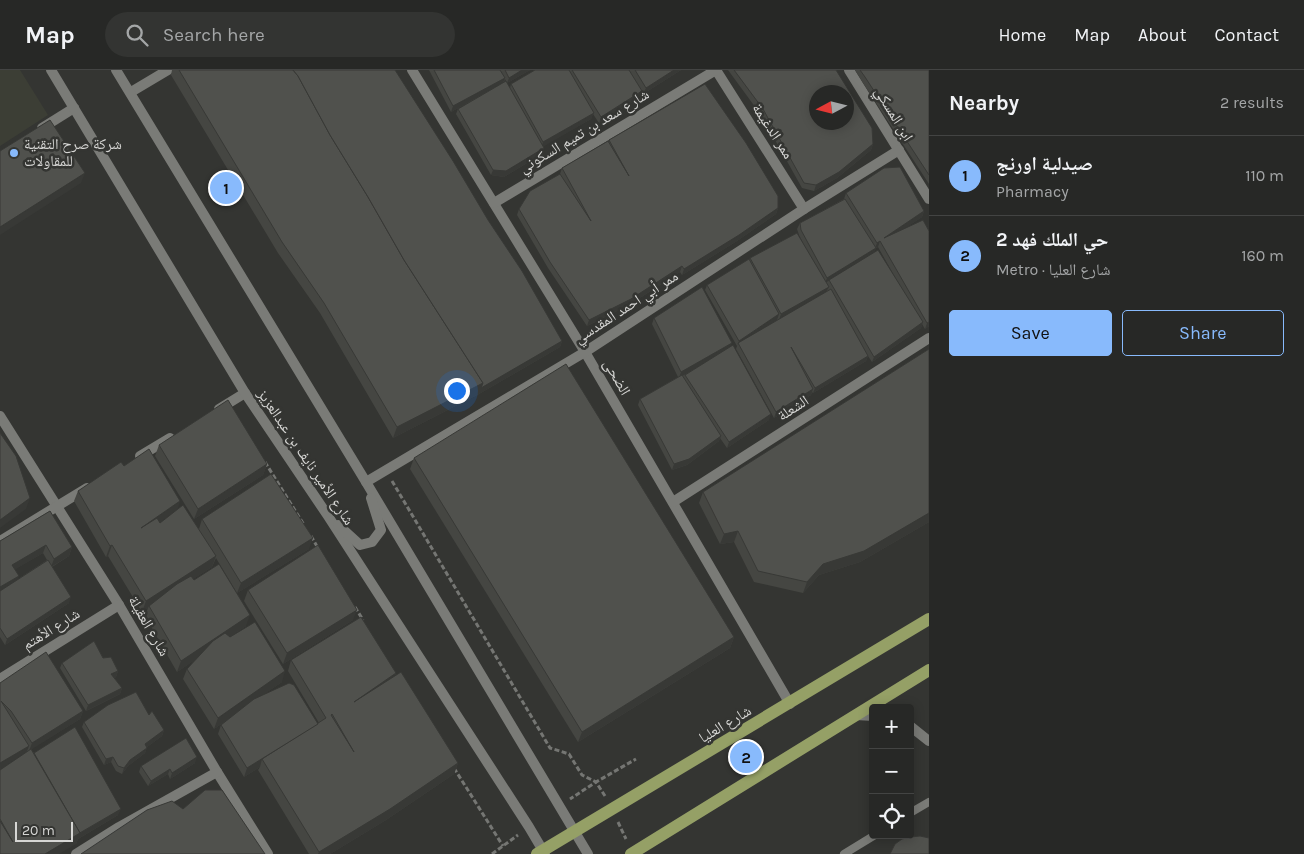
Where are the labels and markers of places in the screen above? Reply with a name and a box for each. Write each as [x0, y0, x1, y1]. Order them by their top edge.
place label: شركة صرح التقنية للمقاولات [24, 135, 122, 170]
marker: شركة صرح التقنية للمقاولات [8, 147, 20, 159]
pin: 1 [210, 169, 242, 207]
pin: 2 [730, 738, 762, 776]

